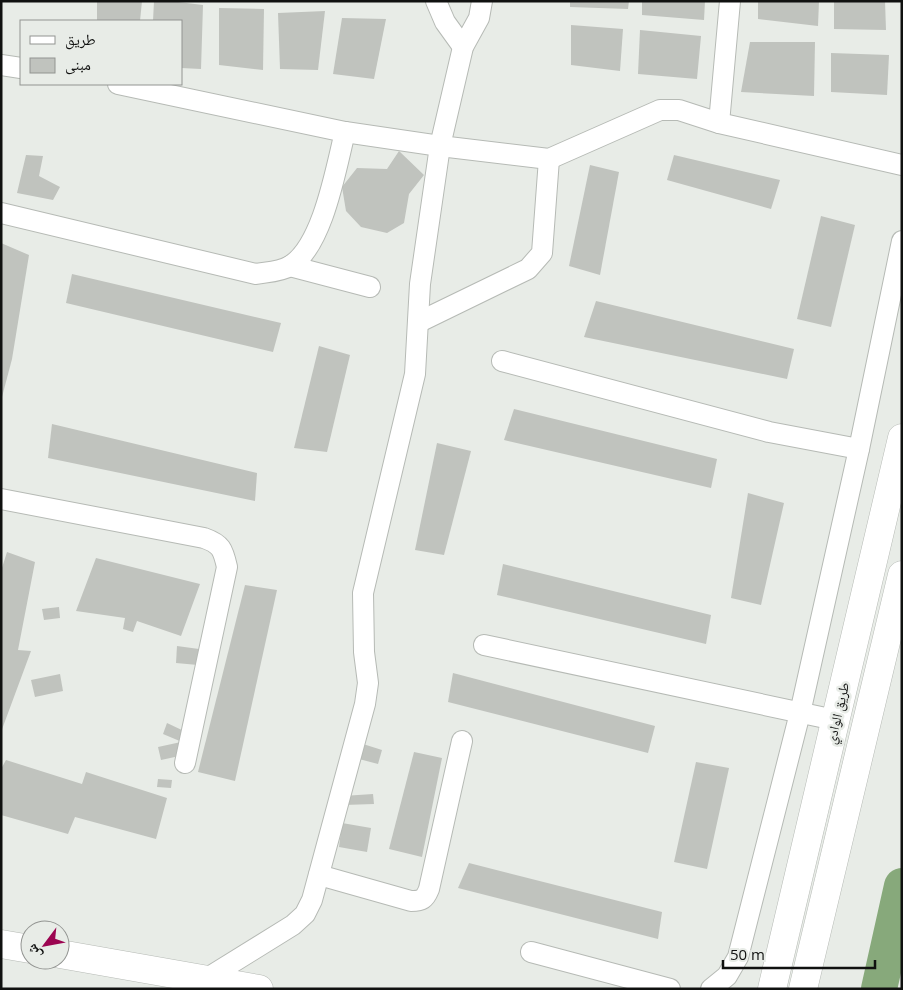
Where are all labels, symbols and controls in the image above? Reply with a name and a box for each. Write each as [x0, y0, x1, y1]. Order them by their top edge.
legend [20, 20, 182, 85]
text: طريق [65, 29, 96, 50]
text: مبنى [65, 54, 91, 75]
street label: طريق الوادي [821, 680, 856, 746]
north arrow [20, 920, 70, 970]
scale bar [723, 938, 876, 970]
text: ش [21, 941, 46, 963]
text: 50 m [730, 944, 765, 964]

